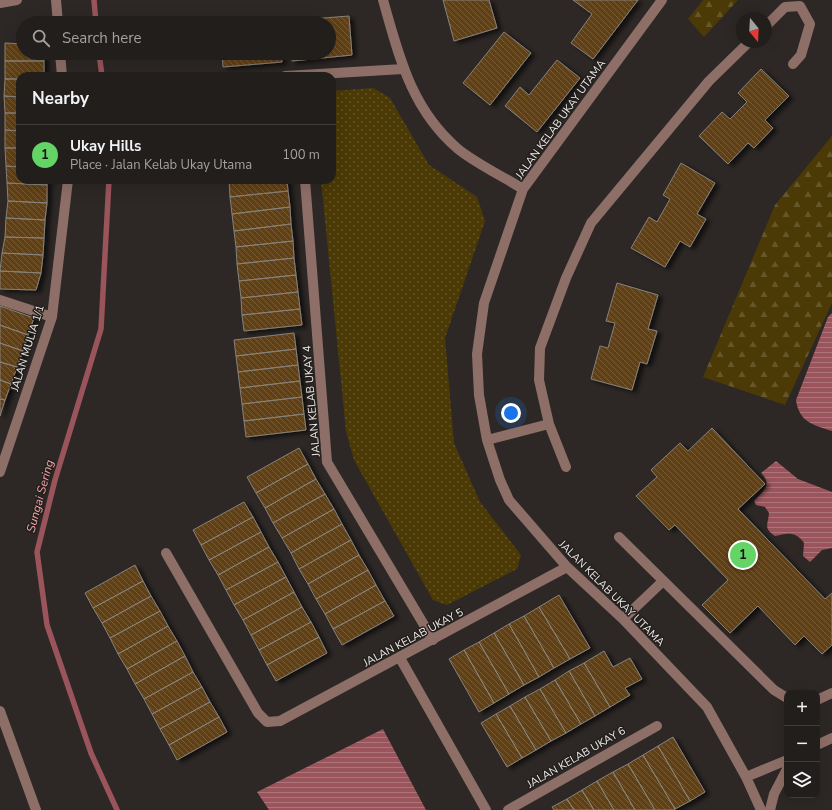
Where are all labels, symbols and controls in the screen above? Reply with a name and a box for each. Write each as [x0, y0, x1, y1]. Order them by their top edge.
north arrow [736, 12, 772, 48]
search box [16, 16, 336, 60]
icon: search [30, 27, 52, 49]
text: Search here [62, 28, 142, 48]
street label: JALAN KELAB UKAY UTAMA [511, 57, 609, 183]
text: Nearby [32, 87, 89, 110]
text: Ukay Hills [70, 136, 141, 156]
text: 1 [41, 146, 49, 164]
text: 100 m [282, 146, 320, 164]
text: Place · Jalan Kelab Ukay Utama [70, 156, 252, 174]
street label: JALAN MULIA 1/1 [7, 303, 48, 394]
street label: JALAN KELAB UKAY 4 [299, 344, 324, 458]
your location [501, 403, 521, 423]
water label: Sungai Sering [23, 458, 57, 534]
street label: JALAN KELAB UKAY UTAMA [555, 536, 668, 650]
pin: 1 [730, 540, 756, 570]
street label: JALAN KELAB UKAY 5 [360, 604, 466, 671]
map controls [784, 690, 820, 798]
button: + [784, 690, 820, 726]
street label: JALAN KELAB UKAY 6 [523, 723, 629, 792]
button: − [784, 726, 820, 762]
button: layers [784, 762, 820, 798]

